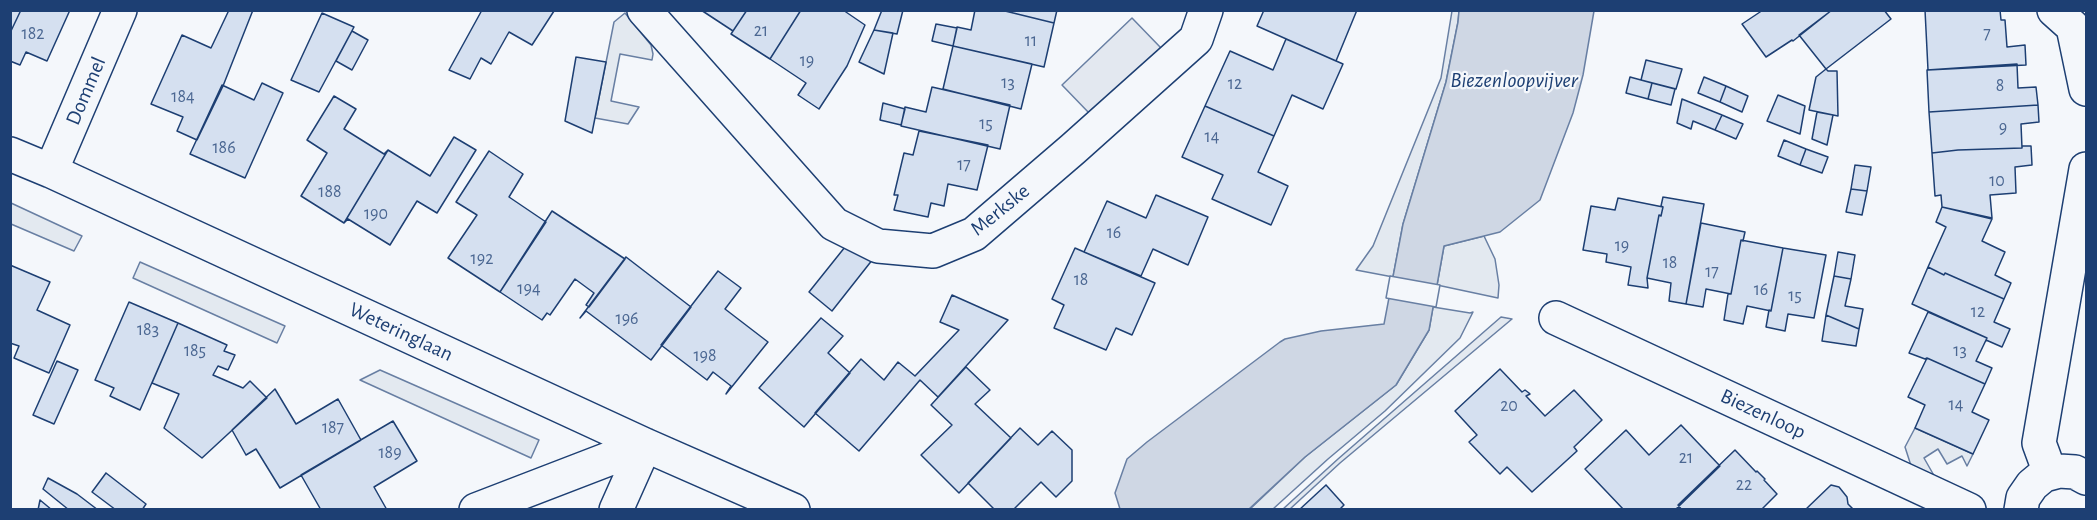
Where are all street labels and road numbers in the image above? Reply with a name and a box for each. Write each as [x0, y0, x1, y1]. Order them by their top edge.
street label: Dommel [60, 53, 112, 129]
street label: Merkske [965, 179, 1035, 241]
street label: Weteringlaan [345, 297, 457, 367]
street label: Biezenloop [1716, 383, 1810, 445]

